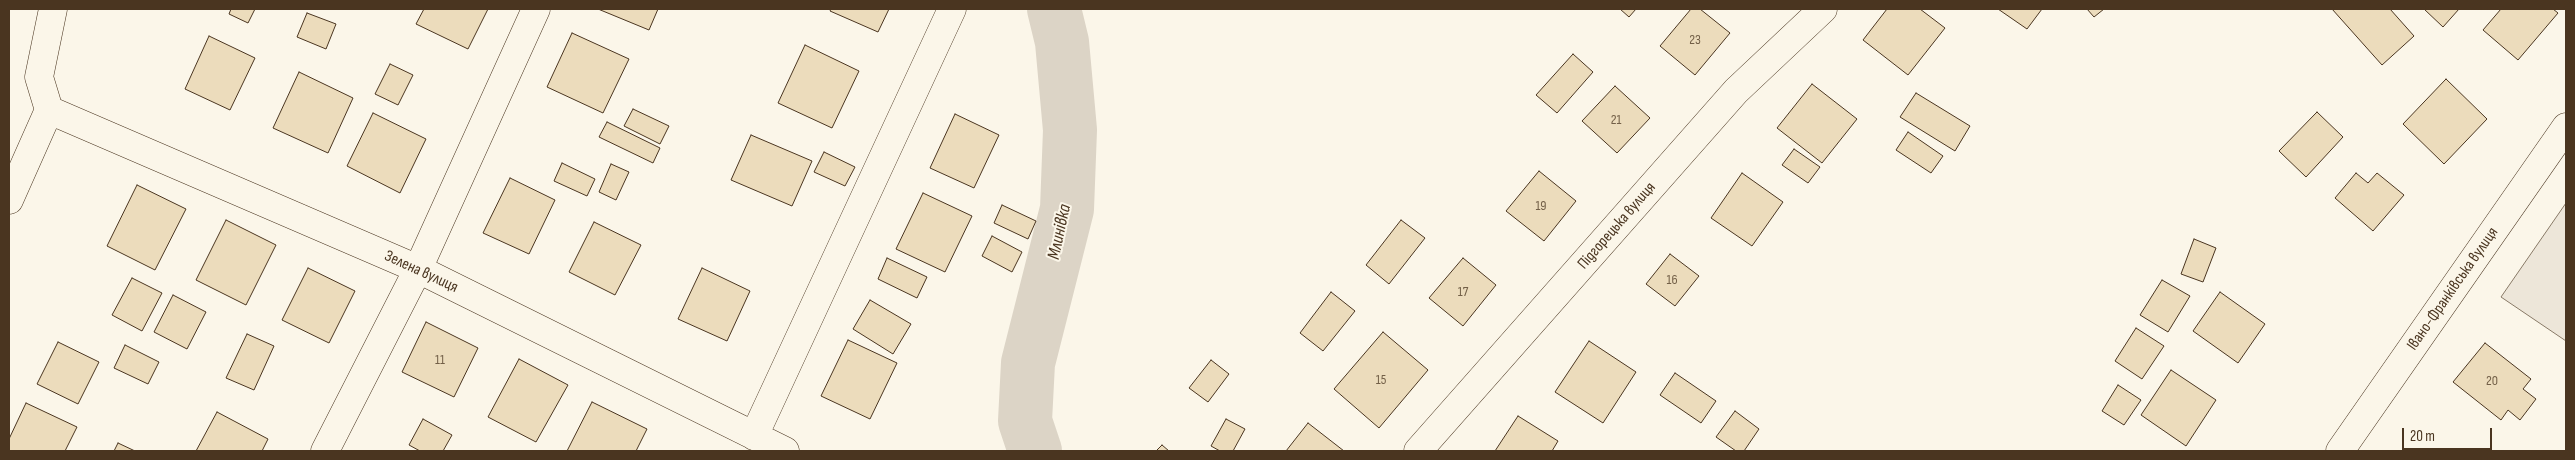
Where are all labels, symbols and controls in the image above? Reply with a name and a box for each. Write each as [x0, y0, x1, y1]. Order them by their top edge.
house number: 23 [1689, 32, 1701, 48]
house number: 21 [1611, 112, 1621, 128]
street label: Підгорецька вулиця [1574, 179, 1660, 273]
house number: 19 [1535, 198, 1547, 214]
water label: Млинівка [1044, 203, 1076, 261]
street label: Івано-Франківська вулиця [2403, 224, 2503, 354]
street label: Зелена вулиця [381, 247, 461, 297]
house number: 16 [1666, 272, 1678, 288]
house number: 17 [1458, 284, 1468, 300]
house number: 11 [435, 352, 445, 368]
house number: 15 [1376, 372, 1386, 388]
house number: 20 [2486, 373, 2498, 389]
scale bar [2405, 418, 2495, 450]
text: 20 m [2410, 427, 2435, 446]

